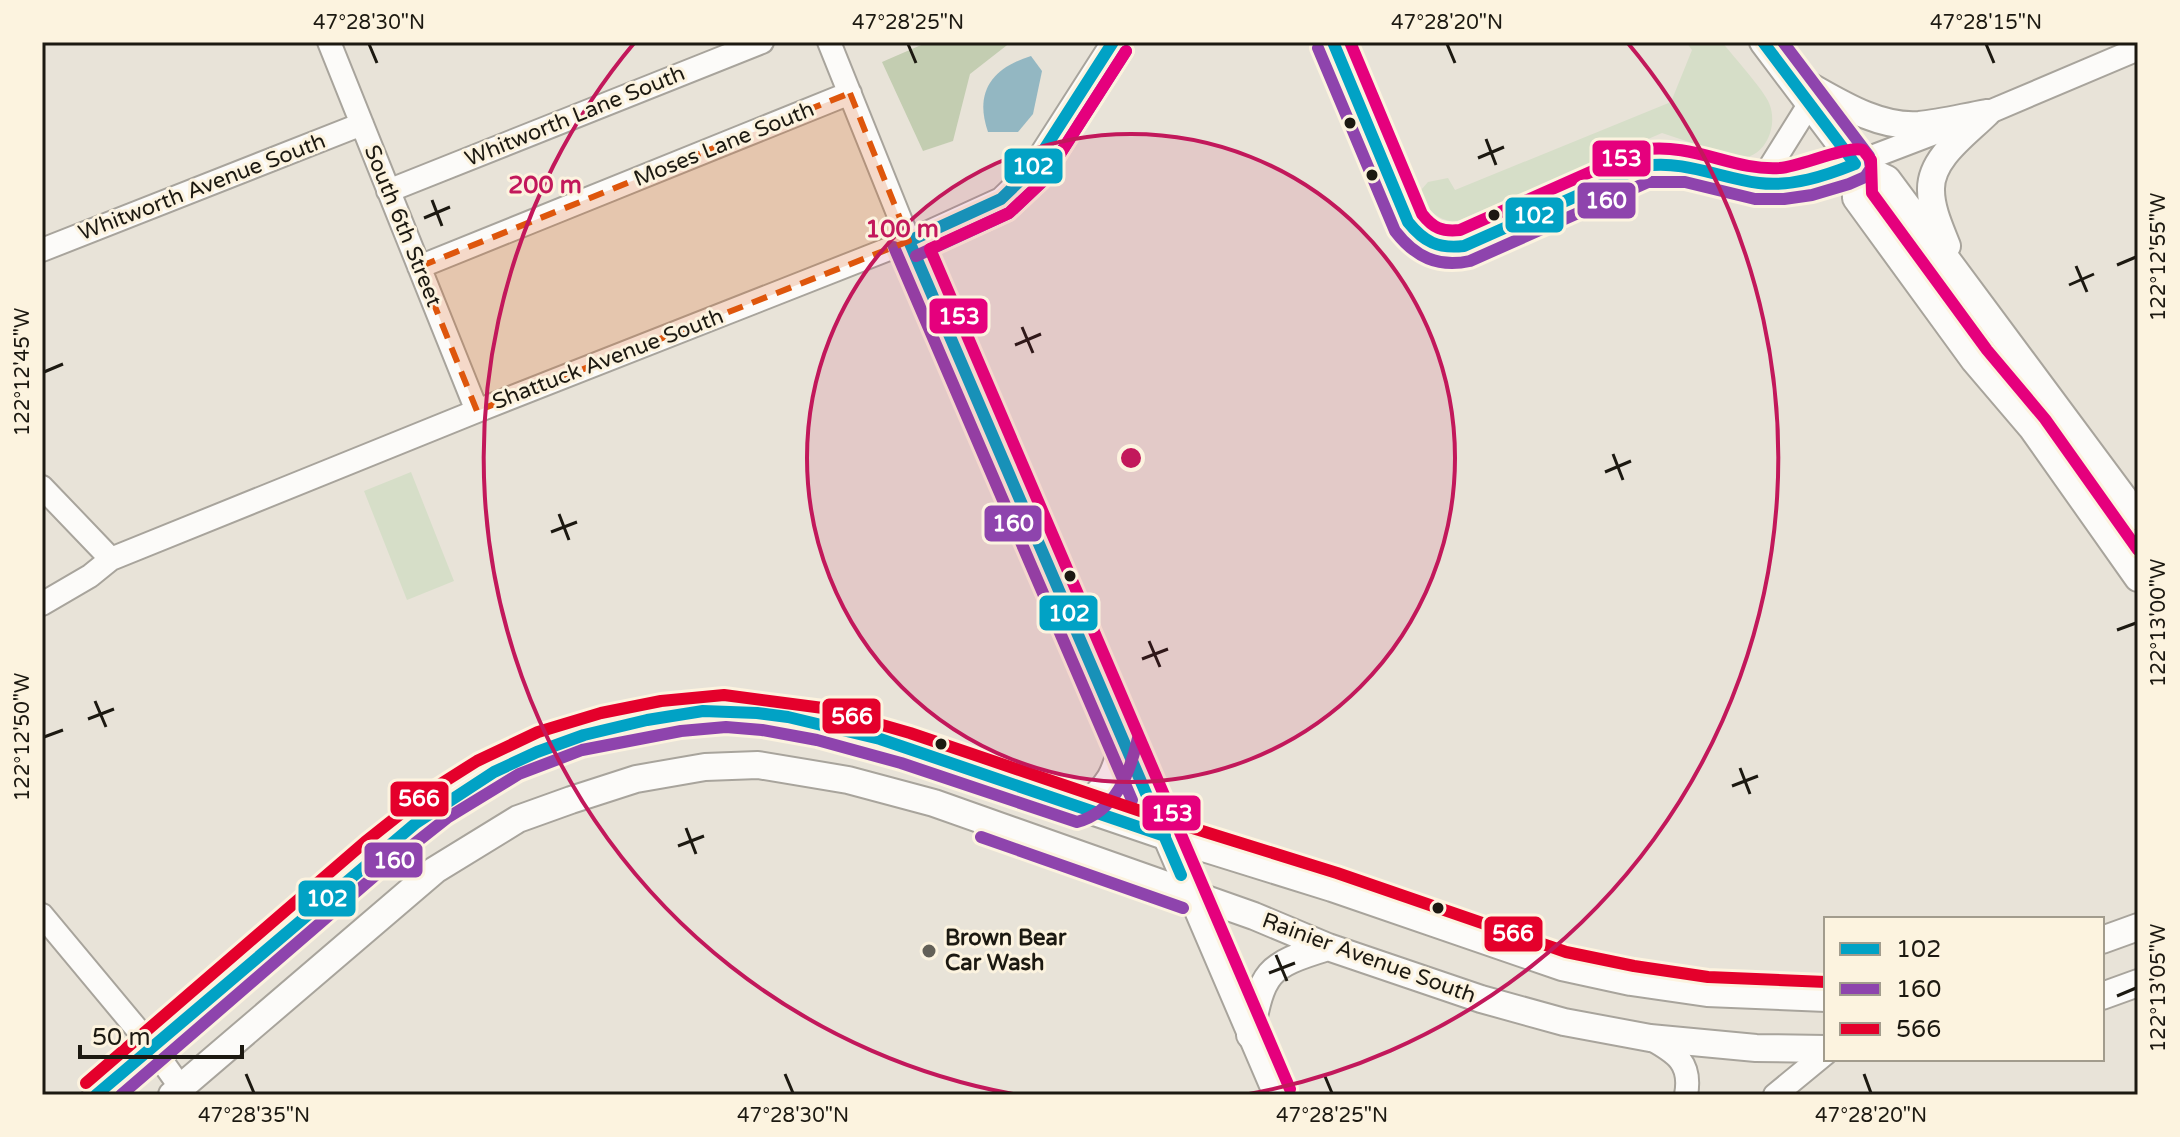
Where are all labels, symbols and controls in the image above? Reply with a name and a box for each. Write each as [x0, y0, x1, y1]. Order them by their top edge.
text: 47°28'30"N [313, 11, 425, 35]
text: 47°28'25"N [852, 11, 964, 35]
text: 47°28'20"N [1391, 11, 1503, 35]
text: 47°28'15"N [1930, 11, 2042, 35]
street label: Whitworth Lane South [461, 60, 689, 172]
street label: Moses Lane South [630, 96, 818, 192]
unlabelled marker [1342, 115, 1358, 131]
street label: Whitworth Avenue South [75, 128, 329, 246]
line badge: 153 [1591, 139, 1652, 178]
street label: South 6th Street [359, 141, 447, 311]
text: 153 [1600, 146, 1642, 172]
line badge: 102 [1003, 147, 1064, 185]
text: 102 [1012, 154, 1054, 180]
unlabelled marker [1364, 167, 1380, 183]
text: 200 m [508, 171, 582, 200]
line badge: 160 [1576, 181, 1637, 220]
text: 160 [1585, 188, 1627, 214]
text: 122°12'55"W [2147, 193, 2171, 321]
line badge: 102 [1504, 196, 1565, 234]
text: 102 [1513, 203, 1555, 229]
unlabelled marker [1486, 207, 1502, 223]
text: 100 m [865, 215, 939, 244]
line badge: 153 [928, 297, 989, 335]
street label: Shattuck Avenue South [489, 303, 727, 415]
text: 153 [938, 304, 980, 330]
text: 122°12'45"W [11, 308, 35, 436]
centre of rings [1117, 444, 1145, 472]
line badge: 160 [983, 504, 1043, 543]
text: 160 [992, 511, 1034, 537]
text: 122°13'00"W [2147, 559, 2171, 687]
unlabelled marker [1062, 568, 1078, 584]
line badge: 102 [1038, 594, 1099, 632]
text: 102 [1048, 601, 1090, 627]
text: 122°12'50"W [11, 673, 35, 801]
line badge: 566 [821, 697, 882, 735]
text: 566 [831, 704, 873, 730]
unlabelled marker [933, 736, 949, 752]
line badge: 566 [389, 780, 450, 818]
text: 566 [398, 786, 440, 812]
line badge: 153 [1141, 794, 1202, 832]
text: 153 [1151, 801, 1193, 827]
line badge: 160 [363, 841, 424, 879]
text: 160 [373, 848, 415, 874]
line badge: 102 [297, 879, 357, 918]
text: 102 [306, 886, 348, 912]
unlabelled marker [1430, 900, 1446, 916]
street label: Rainier Avenue South [1259, 907, 1479, 1009]
line badge: 566 [1483, 915, 1544, 953]
legend [1824, 917, 2104, 1061]
text: 566 [1492, 921, 1534, 947]
text: 122°13'05"W [2147, 924, 2171, 1052]
place label: Brown Bear Car Wash [945, 925, 1067, 976]
text: 102 [1896, 935, 1941, 964]
marker: Brown Bear Car Wash [920, 942, 938, 960]
text: 160 [1896, 975, 1941, 1004]
scale bar [80, 1009, 242, 1059]
text: 566 [1896, 1015, 1941, 1044]
text: 50 m [92, 1023, 150, 1052]
text: 47°28'35"N [198, 1104, 310, 1128]
text: 47°28'30"N [737, 1104, 849, 1128]
text: 47°28'25"N [1276, 1104, 1388, 1128]
text: 47°28'20"N [1815, 1104, 1927, 1128]

